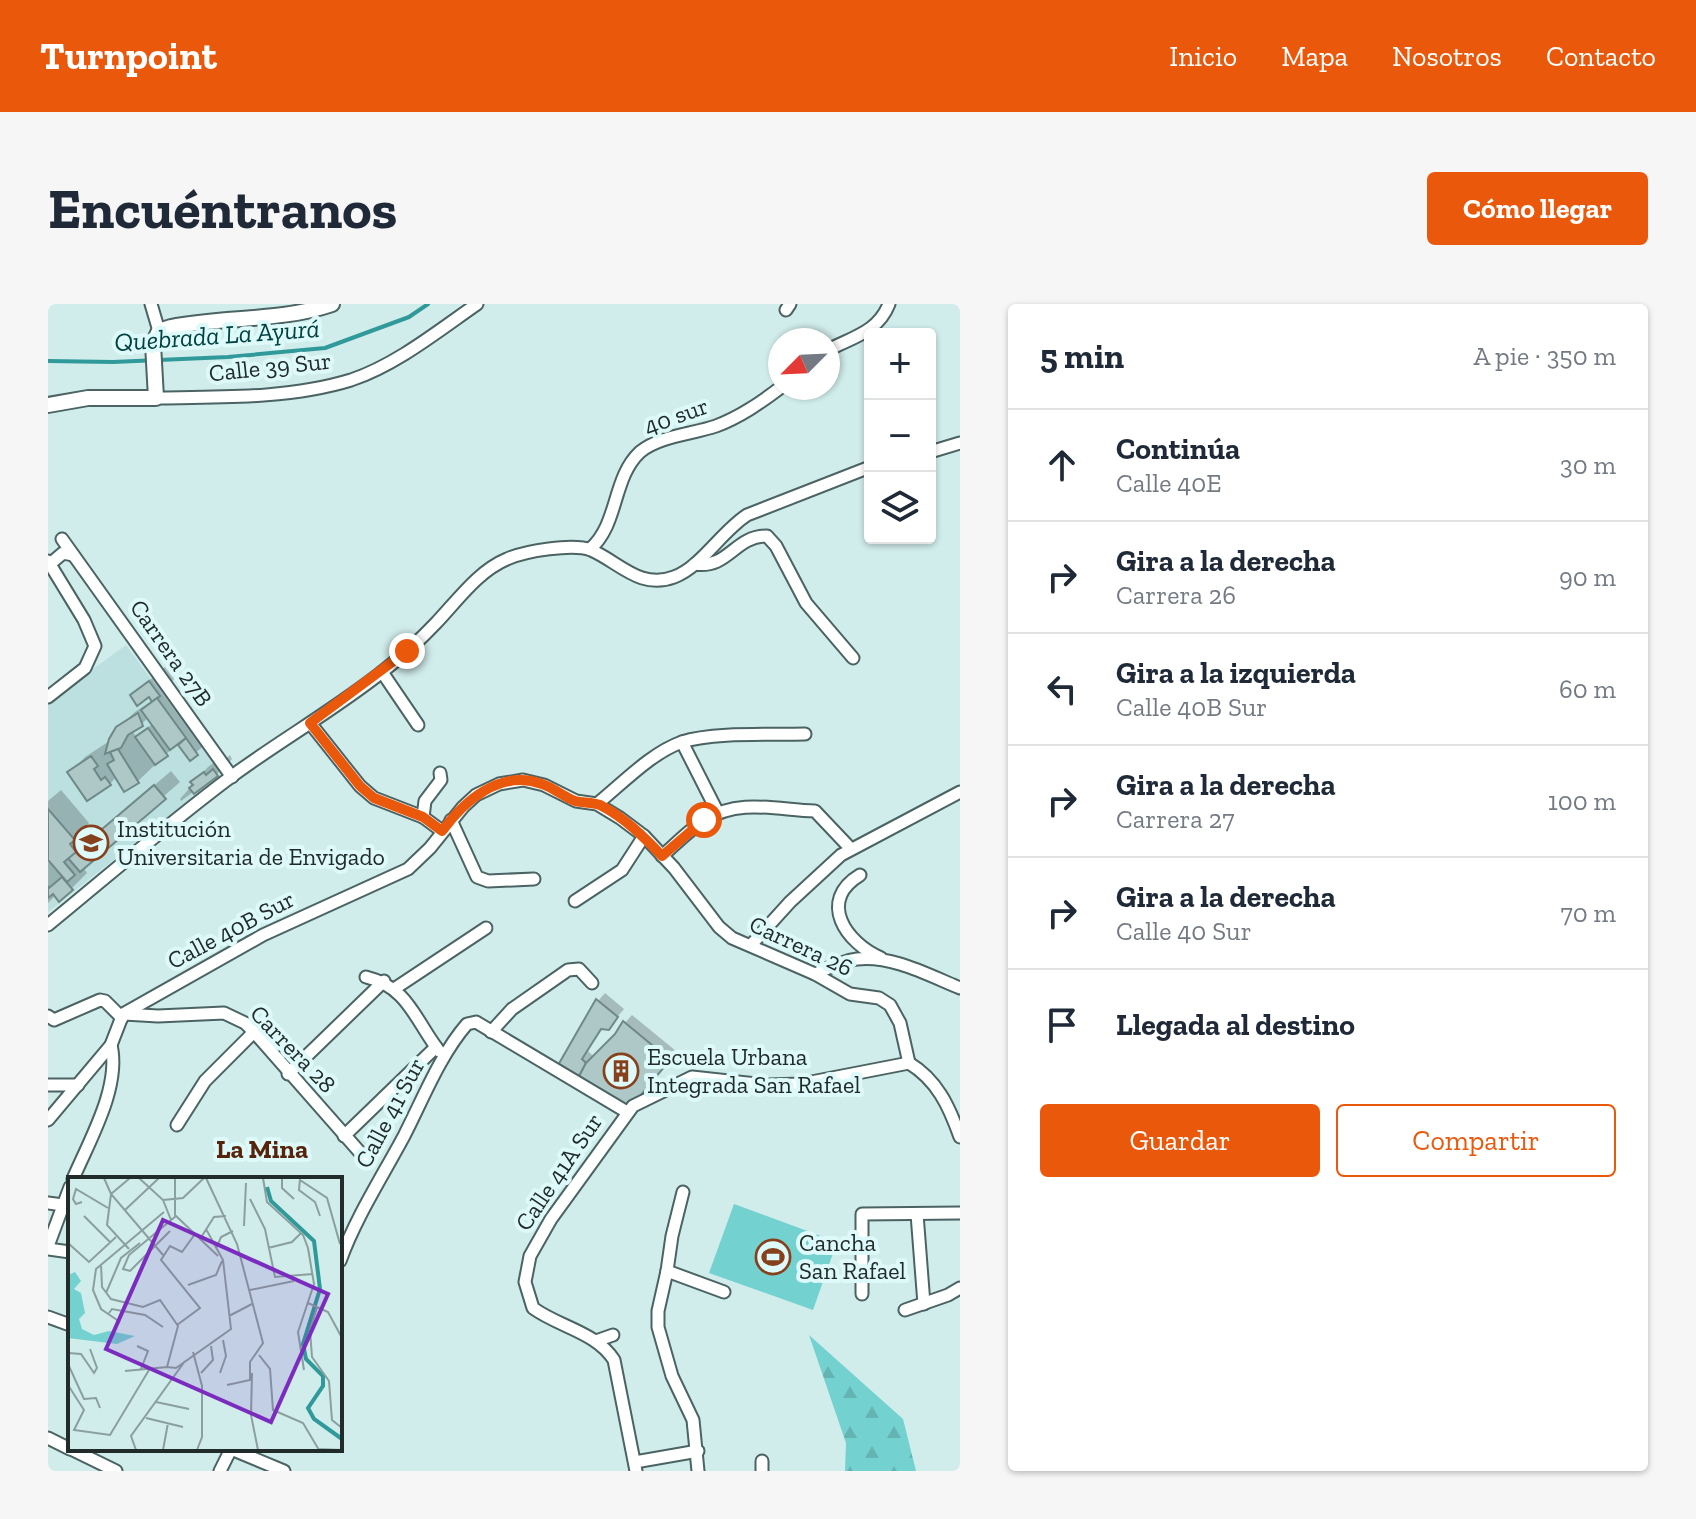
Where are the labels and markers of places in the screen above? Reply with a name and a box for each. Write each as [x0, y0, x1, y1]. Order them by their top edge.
place label: Institución Universitaria de Envigado [117, 814, 385, 871]
school or university icon: Institución Universitaria de Envigado [72, 824, 110, 862]
place label: Escuela Urbana Integrada San Rafael [647, 1042, 861, 1099]
building icon: Escuela Urbana Integrada San Rafael [602, 1052, 640, 1090]
place label: Cancha San Rafael [799, 1228, 906, 1285]
sports icon: Cancha San Rafael [754, 1238, 792, 1276]

